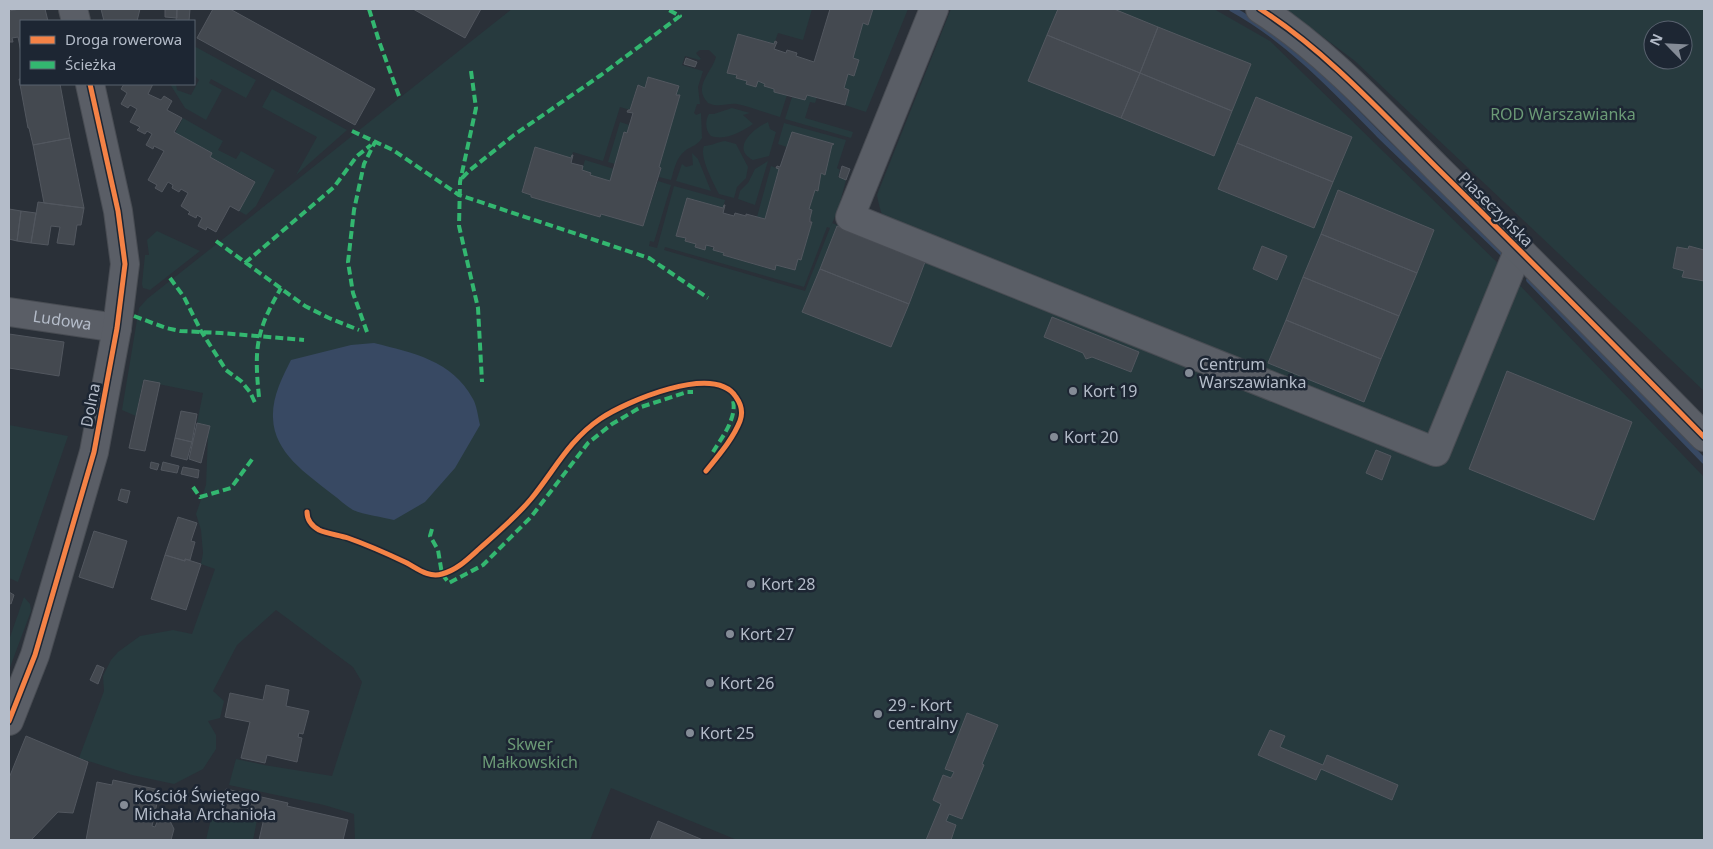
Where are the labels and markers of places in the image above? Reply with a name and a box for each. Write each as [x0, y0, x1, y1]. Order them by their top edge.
place label: Centrum Warszawianka [1199, 353, 1306, 393]
marker: Centrum Warszawianka [1183, 367, 1195, 379]
place label: Kort 19 [1083, 380, 1137, 402]
marker: Kort 19 [1067, 385, 1079, 397]
place label: Kort 20 [1064, 426, 1118, 448]
marker: Kort 20 [1048, 431, 1060, 443]
place label: Kort 28 [761, 573, 815, 595]
marker: Kort 28 [745, 578, 757, 590]
place label: Kort 27 [740, 623, 794, 645]
marker: Kort 27 [724, 628, 736, 640]
place label: Kort 26 [720, 672, 774, 694]
marker: Kort 26 [704, 677, 716, 689]
place label: 29 - Kort centralny [888, 694, 959, 734]
marker: 29 - Kort centralny [872, 708, 884, 720]
place label: Kort 25 [700, 722, 754, 744]
marker: Kort 25 [684, 727, 696, 739]
place label: Kościół Świętego Michała Archanioła [134, 785, 276, 825]
marker: Kościół Świętego Michała Archanioła [118, 799, 130, 811]

